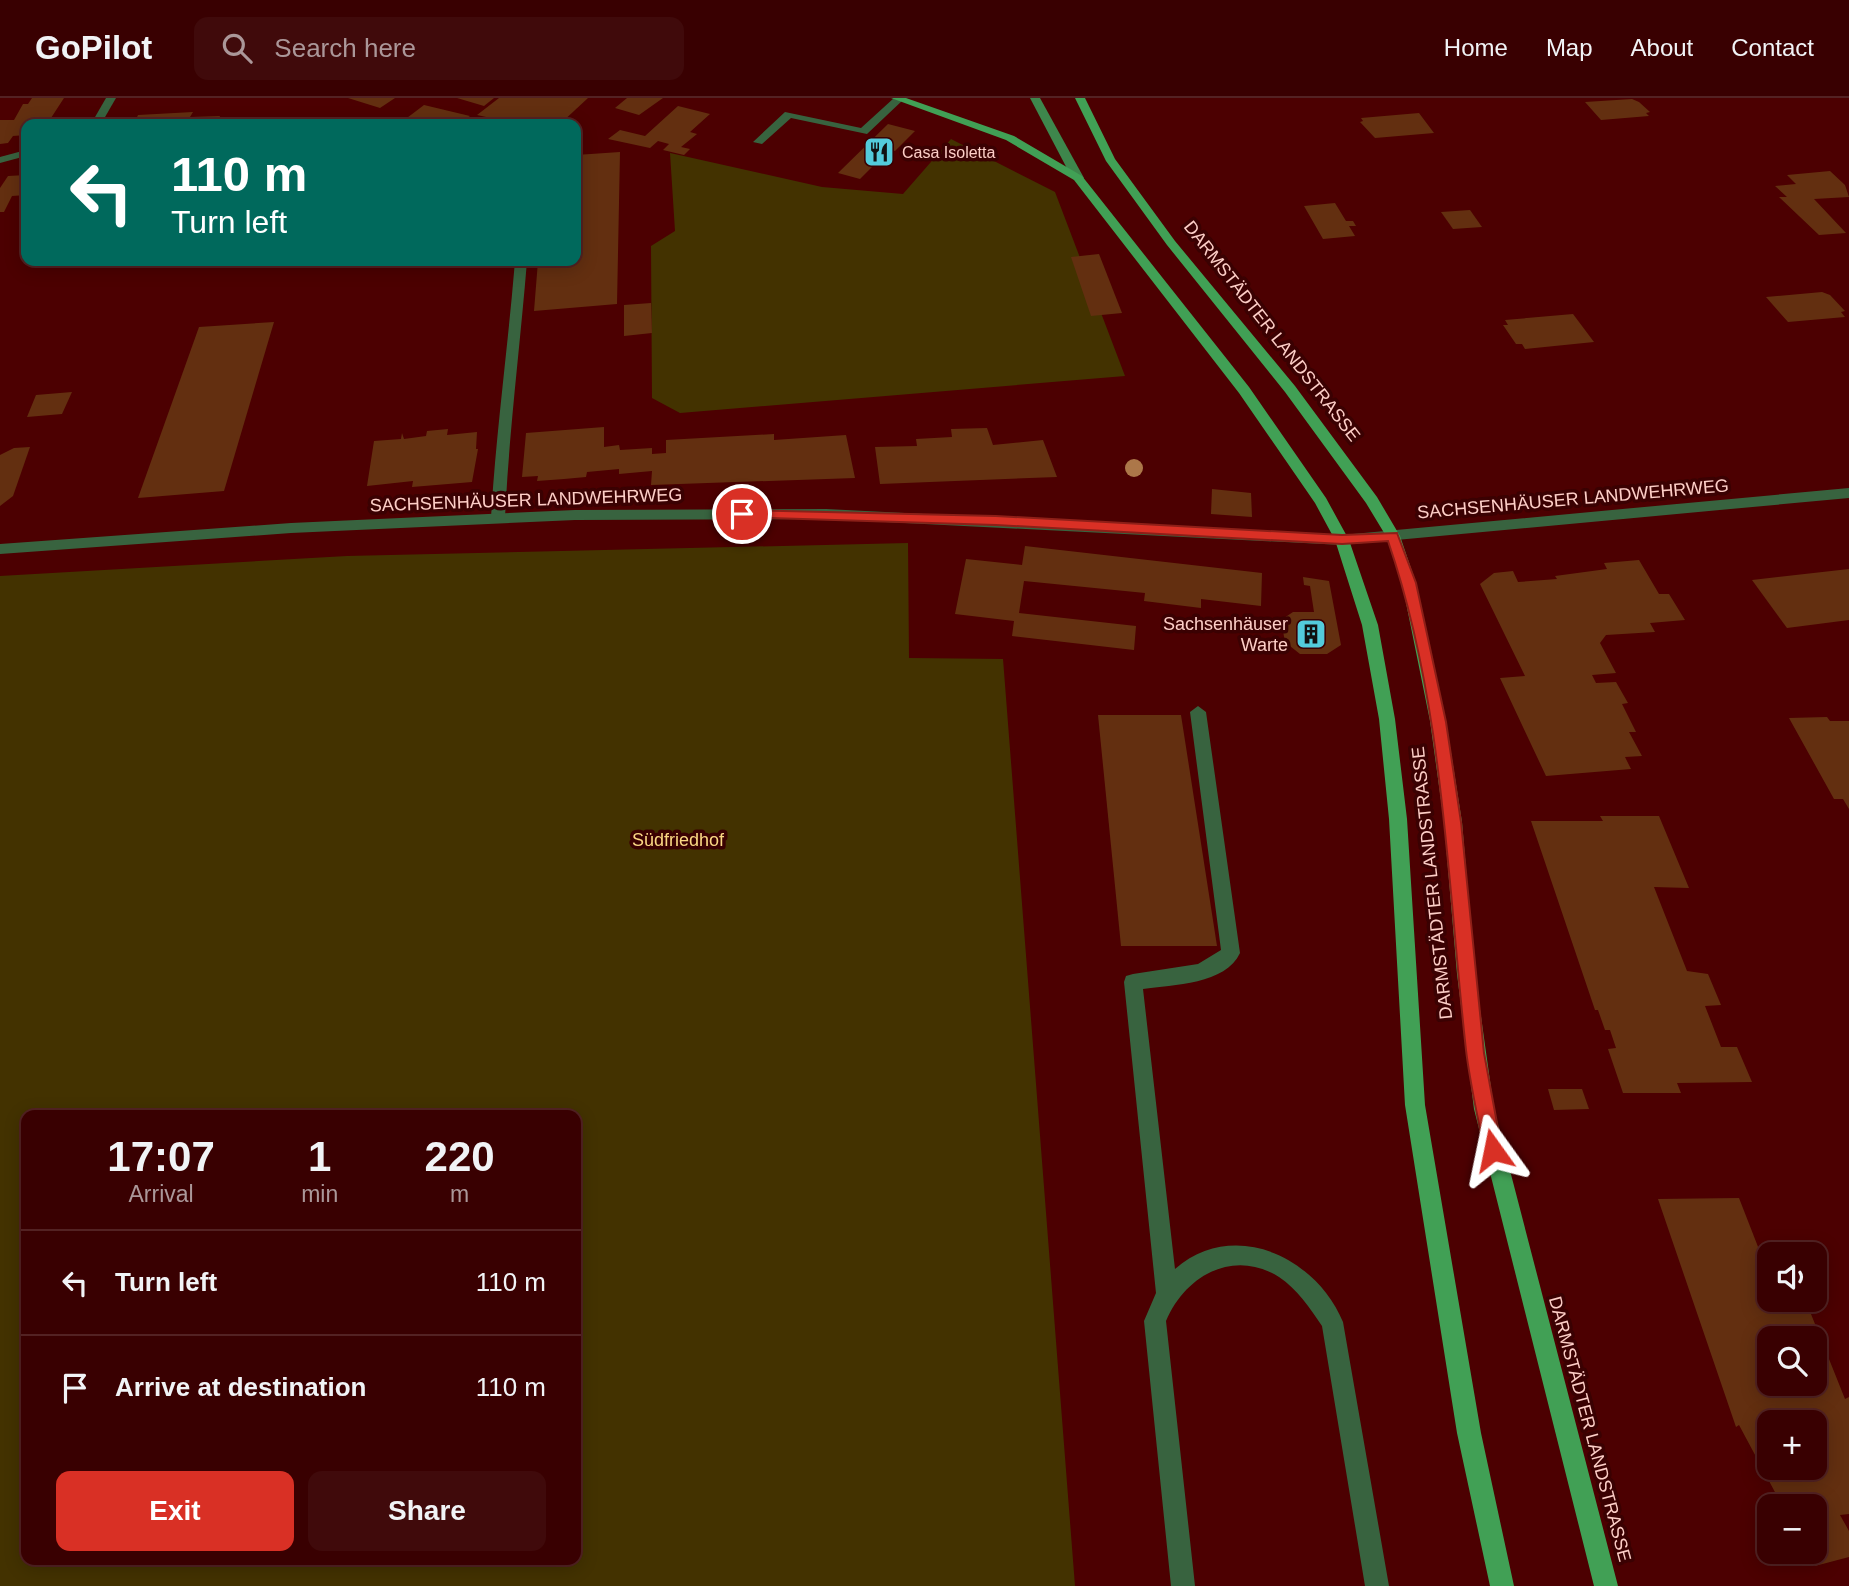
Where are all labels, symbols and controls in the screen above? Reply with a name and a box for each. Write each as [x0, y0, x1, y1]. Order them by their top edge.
search box [194, 17, 684, 80]
text: GoPilot [35, 29, 152, 66]
icon: search [218, 29, 256, 67]
text: Search here [274, 33, 416, 63]
text: Home [1444, 34, 1508, 61]
text: Map [1546, 34, 1593, 61]
text: About [1631, 34, 1693, 61]
text: Contact [1731, 34, 1814, 61]
restaurant icon: Casa Isoletta [862, 135, 896, 169]
place label: Casa Isoletta [902, 144, 995, 161]
icon: left [56, 147, 147, 238]
text: 110 m [171, 147, 307, 201]
text: Turn left [171, 204, 287, 240]
street label: DARMSTÄDTER LANDSTRASSE [1180, 217, 1364, 445]
street label: SACHSENHÄUSER LANDWEHRWEG [1416, 475, 1730, 523]
pin [712, 484, 772, 544]
street label: SACHSENHÄUSER LANDWEHRWEG [369, 485, 683, 515]
icon: arrive [723, 495, 761, 533]
place label: Sachsenhäuser Warte [1163, 614, 1288, 655]
building icon: Sachsenhäuser Warte [1294, 617, 1328, 651]
street label: DARMSTÄDTER LANDSTRASSE [1408, 746, 1456, 1020]
park label: Südfriedhof [632, 830, 725, 850]
position arrow [1456, 1113, 1530, 1187]
text: 17:07 [107, 1133, 215, 1180]
text: 1 [308, 1133, 331, 1180]
text: 220 [425, 1133, 495, 1180]
text: Arrival [128, 1181, 194, 1207]
text: min [301, 1181, 338, 1207]
text: m [450, 1181, 469, 1207]
map controls [1757, 1242, 1827, 1564]
button: sound [1757, 1242, 1827, 1312]
icon: left [56, 1264, 94, 1302]
text: Turn left [115, 1267, 217, 1297]
text: 110 m [476, 1267, 546, 1297]
street label: DARMSTÄDTER LANDSTRASSE [1545, 1294, 1635, 1564]
button: search [1757, 1326, 1827, 1396]
icon: arrive [56, 1369, 94, 1407]
text: Arrive at destination [115, 1372, 366, 1402]
text: 110 m [476, 1372, 546, 1402]
button: + [1757, 1410, 1827, 1480]
button: Exit [56, 1471, 294, 1551]
button: Share [308, 1471, 546, 1551]
button: − [1757, 1494, 1827, 1564]

